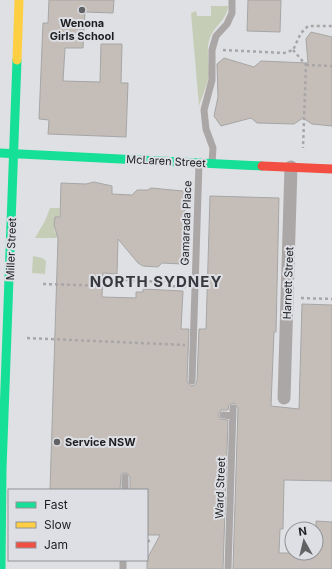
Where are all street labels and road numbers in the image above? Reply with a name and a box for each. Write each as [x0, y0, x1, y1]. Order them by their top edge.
street label: McLaren Street [126, 152, 207, 170]
street label: Gamarada Place [178, 180, 194, 266]
street label: Miller Street [3, 217, 19, 281]
street label: Harnett Street [280, 246, 296, 320]
street label: Ward Street [212, 457, 228, 519]

